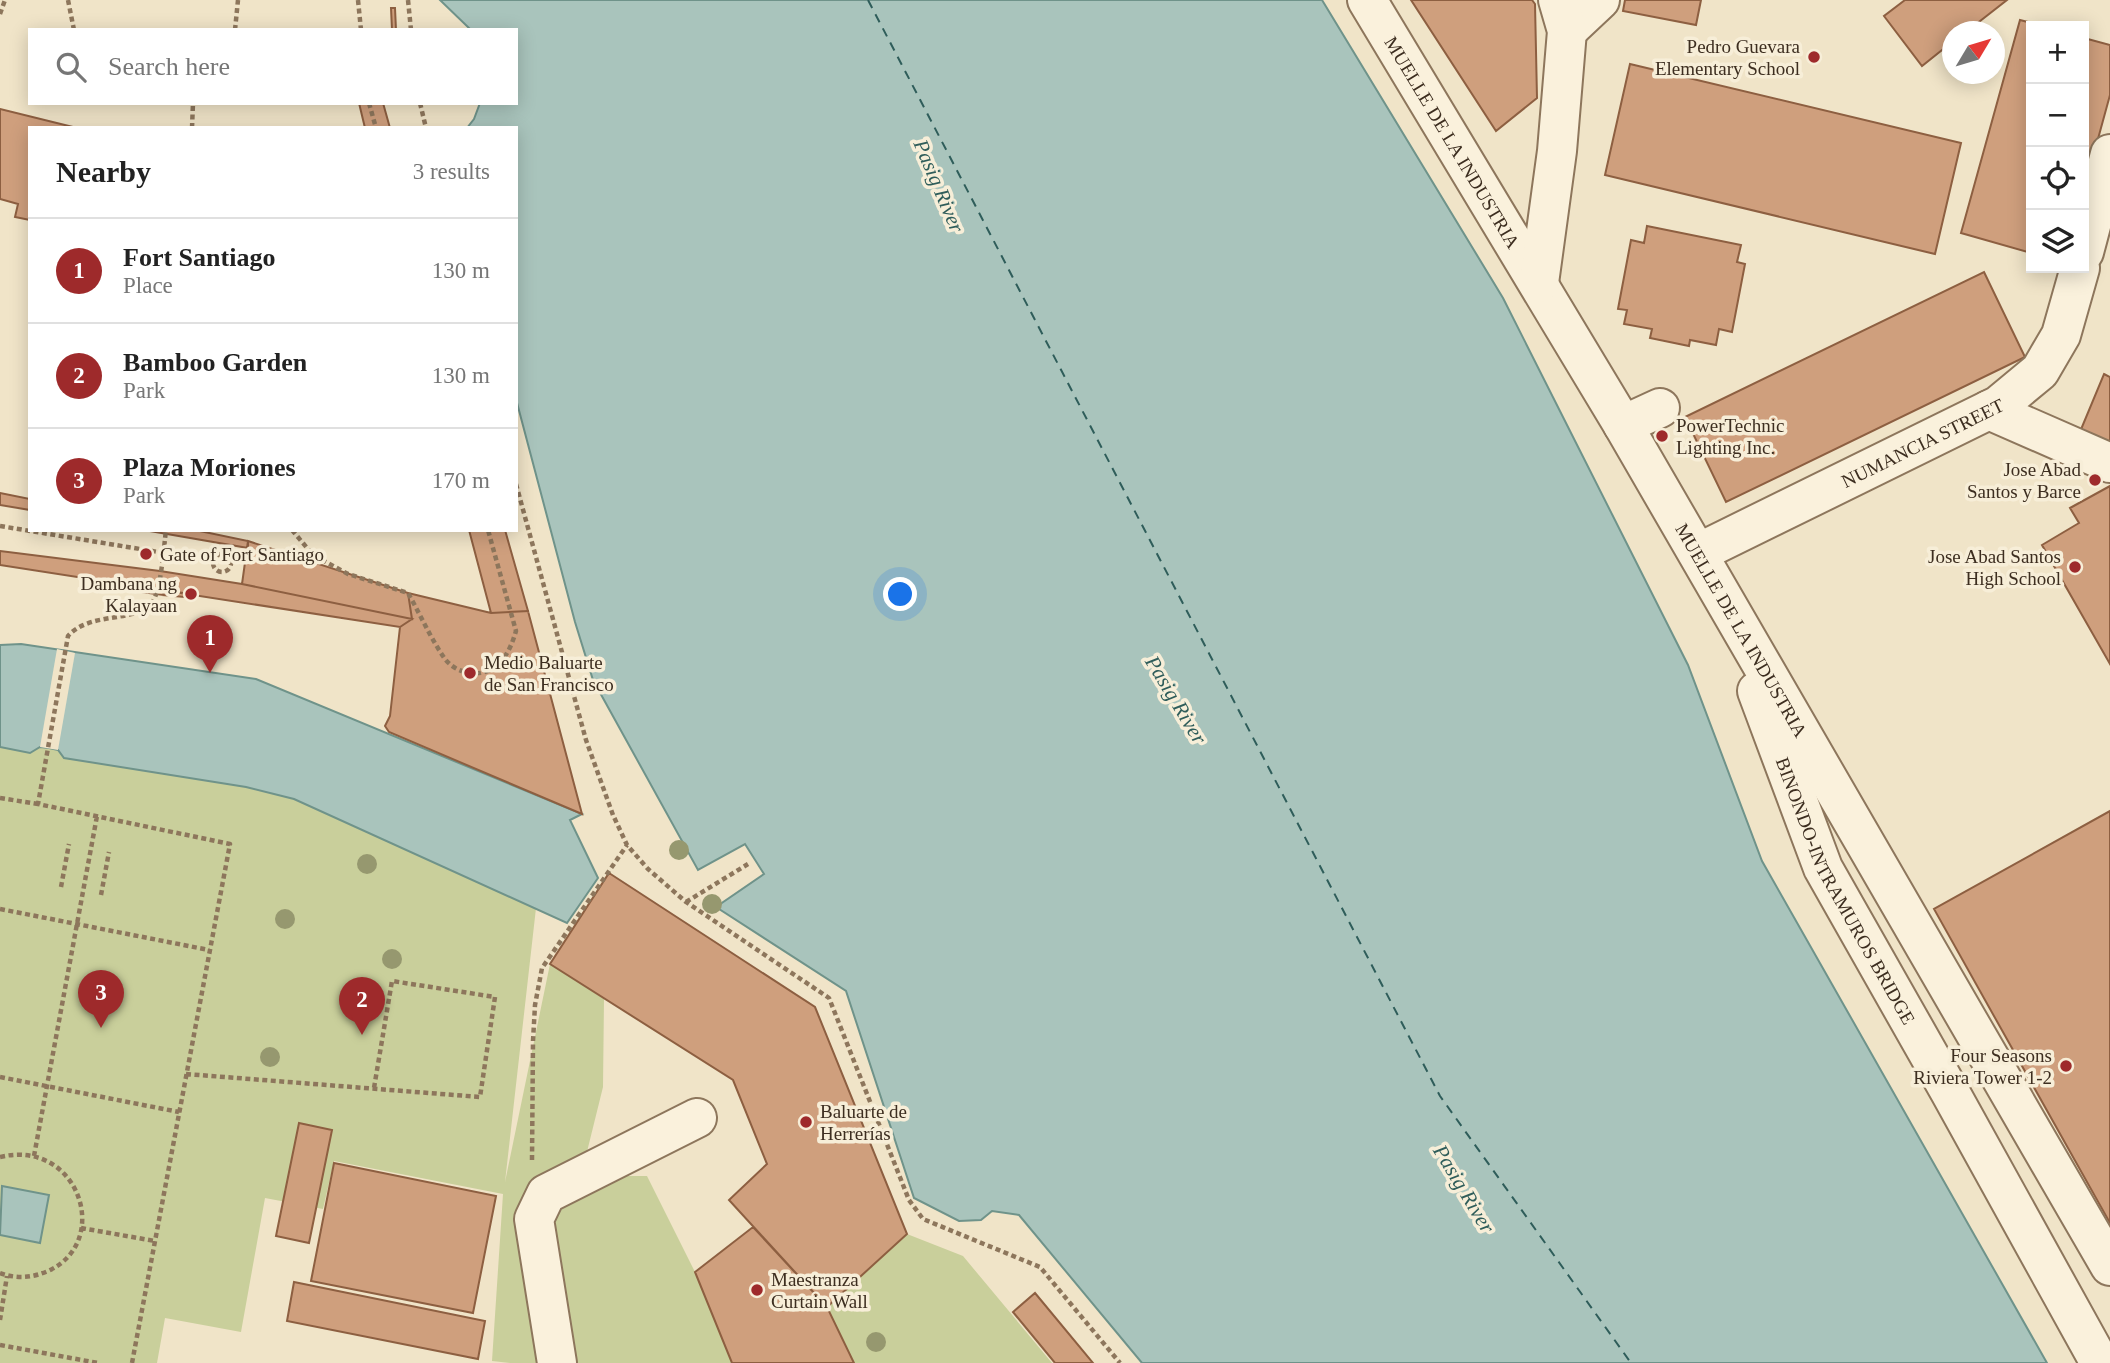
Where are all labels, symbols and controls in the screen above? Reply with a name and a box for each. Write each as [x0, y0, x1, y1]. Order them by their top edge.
north arrow [1942, 21, 2005, 84]
map controls [2026, 21, 2089, 273]
button: + [2026, 21, 2089, 84]
search box [28, 28, 518, 105]
street label: MUELLE DE LA INDUSTRIA [1380, 33, 1524, 252]
place label: Pedro Guevara Elementary School [1655, 36, 1801, 79]
icon: search [52, 48, 90, 86]
marker: Pedro Guevara Elementary School [1806, 49, 1822, 65]
text: Search here [108, 52, 230, 81]
button: − [2026, 84, 2089, 147]
water label: Pasig River [908, 135, 970, 237]
button: locate [2026, 147, 2089, 210]
text: Nearby [56, 155, 151, 188]
text: 3 results [413, 159, 490, 184]
button: layers [2026, 210, 2089, 273]
text: Fort Santiago [123, 243, 275, 272]
text: 1 [73, 258, 85, 283]
text: 130 m [432, 258, 490, 283]
text: Place [123, 273, 173, 298]
text: Bamboo Garden [123, 348, 307, 377]
text: 2 [73, 363, 85, 388]
text: 130 m [432, 363, 490, 388]
text: Park [123, 378, 165, 403]
street label: NUMANCIA STREET [1838, 394, 2007, 492]
place label: PowerTechnic Lighting Inc. [1676, 415, 1784, 458]
marker: PowerTechnic Lighting Inc. [1654, 428, 1670, 444]
text: Plaza Moriones [123, 453, 296, 482]
place label: Jose Abad Santos y Barce [1967, 459, 2081, 502]
text: 3 [73, 468, 85, 493]
text: 170 m [432, 468, 490, 493]
marker: Jose Abad Santos y Barce [2087, 472, 2103, 488]
text: Park [123, 483, 165, 508]
street label: MUELLE DE LA INDUSTRIA [1671, 520, 1811, 741]
place label: Gate of Fort Santiago [160, 544, 324, 565]
marker: Gate of Fort Santiago [138, 546, 154, 562]
place label: Jose Abad Santos High School [1928, 546, 2061, 589]
marker: Jose Abad Santos High School [2067, 559, 2083, 575]
place label: Dambana ng Kalayaan [80, 573, 177, 616]
your location [883, 577, 917, 611]
marker: Dambana ng Kalayaan [183, 586, 199, 602]
pin: 1 [187, 615, 233, 673]
water label: Pasig River [1140, 651, 1212, 749]
place label: Medio Baluarte de San Francisco [484, 652, 614, 695]
marker: Medio Baluarte de San Francisco [462, 665, 478, 681]
street label: BINONDO-INTRAMUROS BRIDGE [1772, 754, 1919, 1028]
pin: 3 [78, 970, 124, 1028]
pin: 2 [339, 977, 385, 1035]
place label: Four Seasons Riviera Tower 1-2 [1913, 1045, 2052, 1088]
marker: Four Seasons Riviera Tower 1-2 [2058, 1058, 2074, 1074]
place label: Baluarte de Herrerías [820, 1101, 907, 1144]
marker: Baluarte de Herrerías [798, 1114, 814, 1130]
water label: Pasig River [1428, 1140, 1500, 1238]
place label: Maestranza Curtain Wall [771, 1269, 868, 1312]
marker: Maestranza Curtain Wall [749, 1282, 765, 1298]

